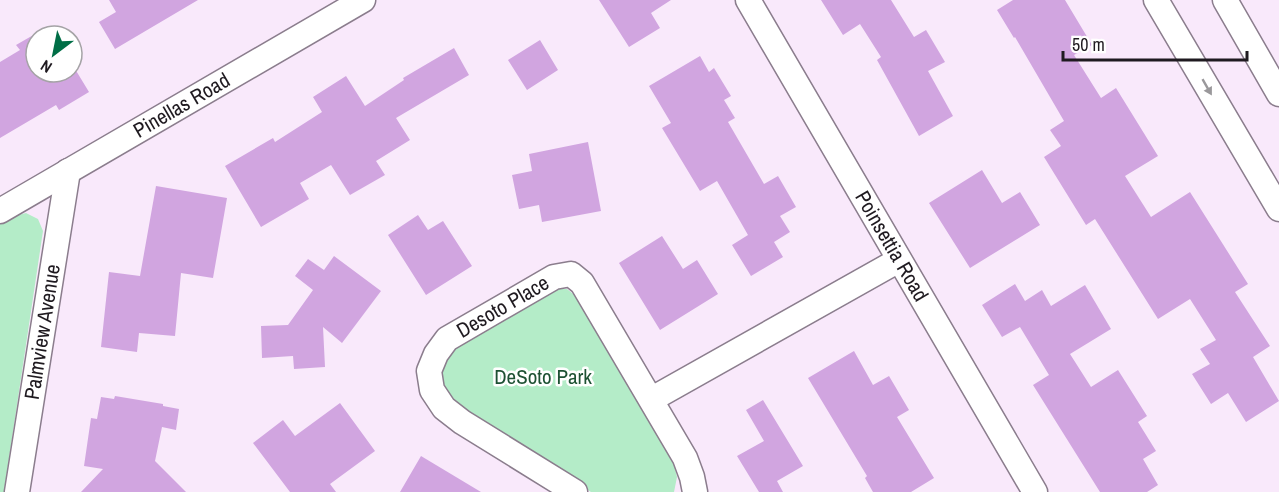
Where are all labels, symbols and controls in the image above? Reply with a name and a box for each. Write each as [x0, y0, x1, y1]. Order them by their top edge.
north arrow [24, 24, 84, 84]
scale bar [1063, 24, 1248, 62]
text: 50 m [1072, 32, 1105, 57]
text: N [36, 55, 56, 79]
street label: Pinellas Road [128, 66, 235, 145]
one-way arrow [1202, 79, 1212, 96]
street label: Poinsettia Road [848, 185, 936, 307]
street label: Palmview Avenue [17, 262, 67, 402]
street label: Desoto Place [451, 268, 554, 345]
park label: DeSoto Park [494, 362, 592, 391]

